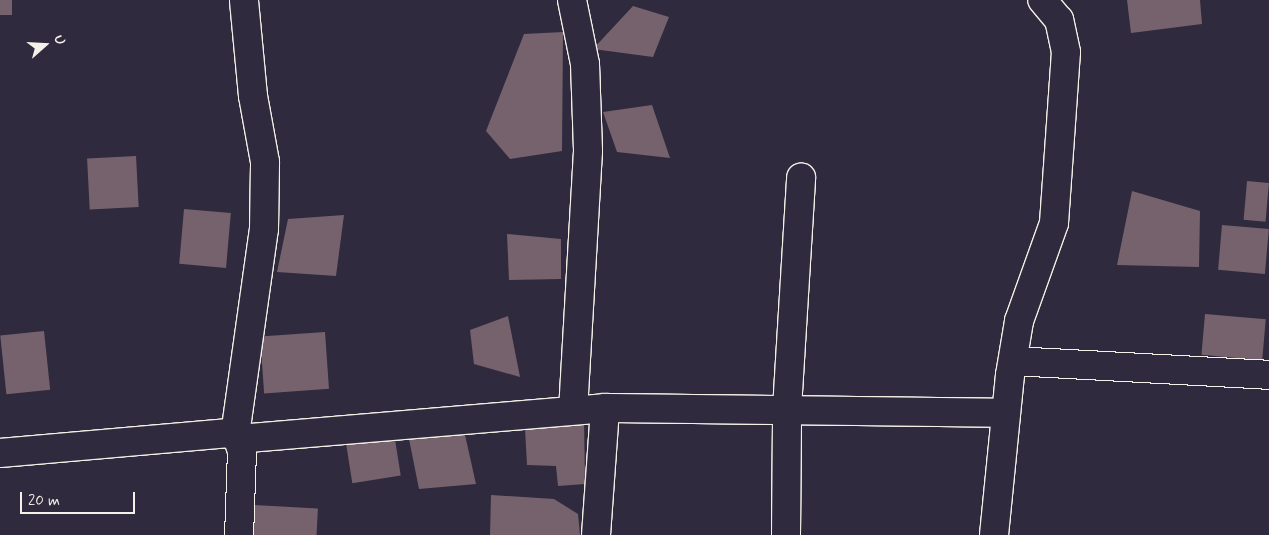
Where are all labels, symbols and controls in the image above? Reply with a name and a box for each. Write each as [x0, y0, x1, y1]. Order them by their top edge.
north arrow [20, 20, 70, 70]
text: U [49, 33, 69, 47]
scale bar [22, 482, 138, 514]
text: 20 m [28, 491, 60, 511]

